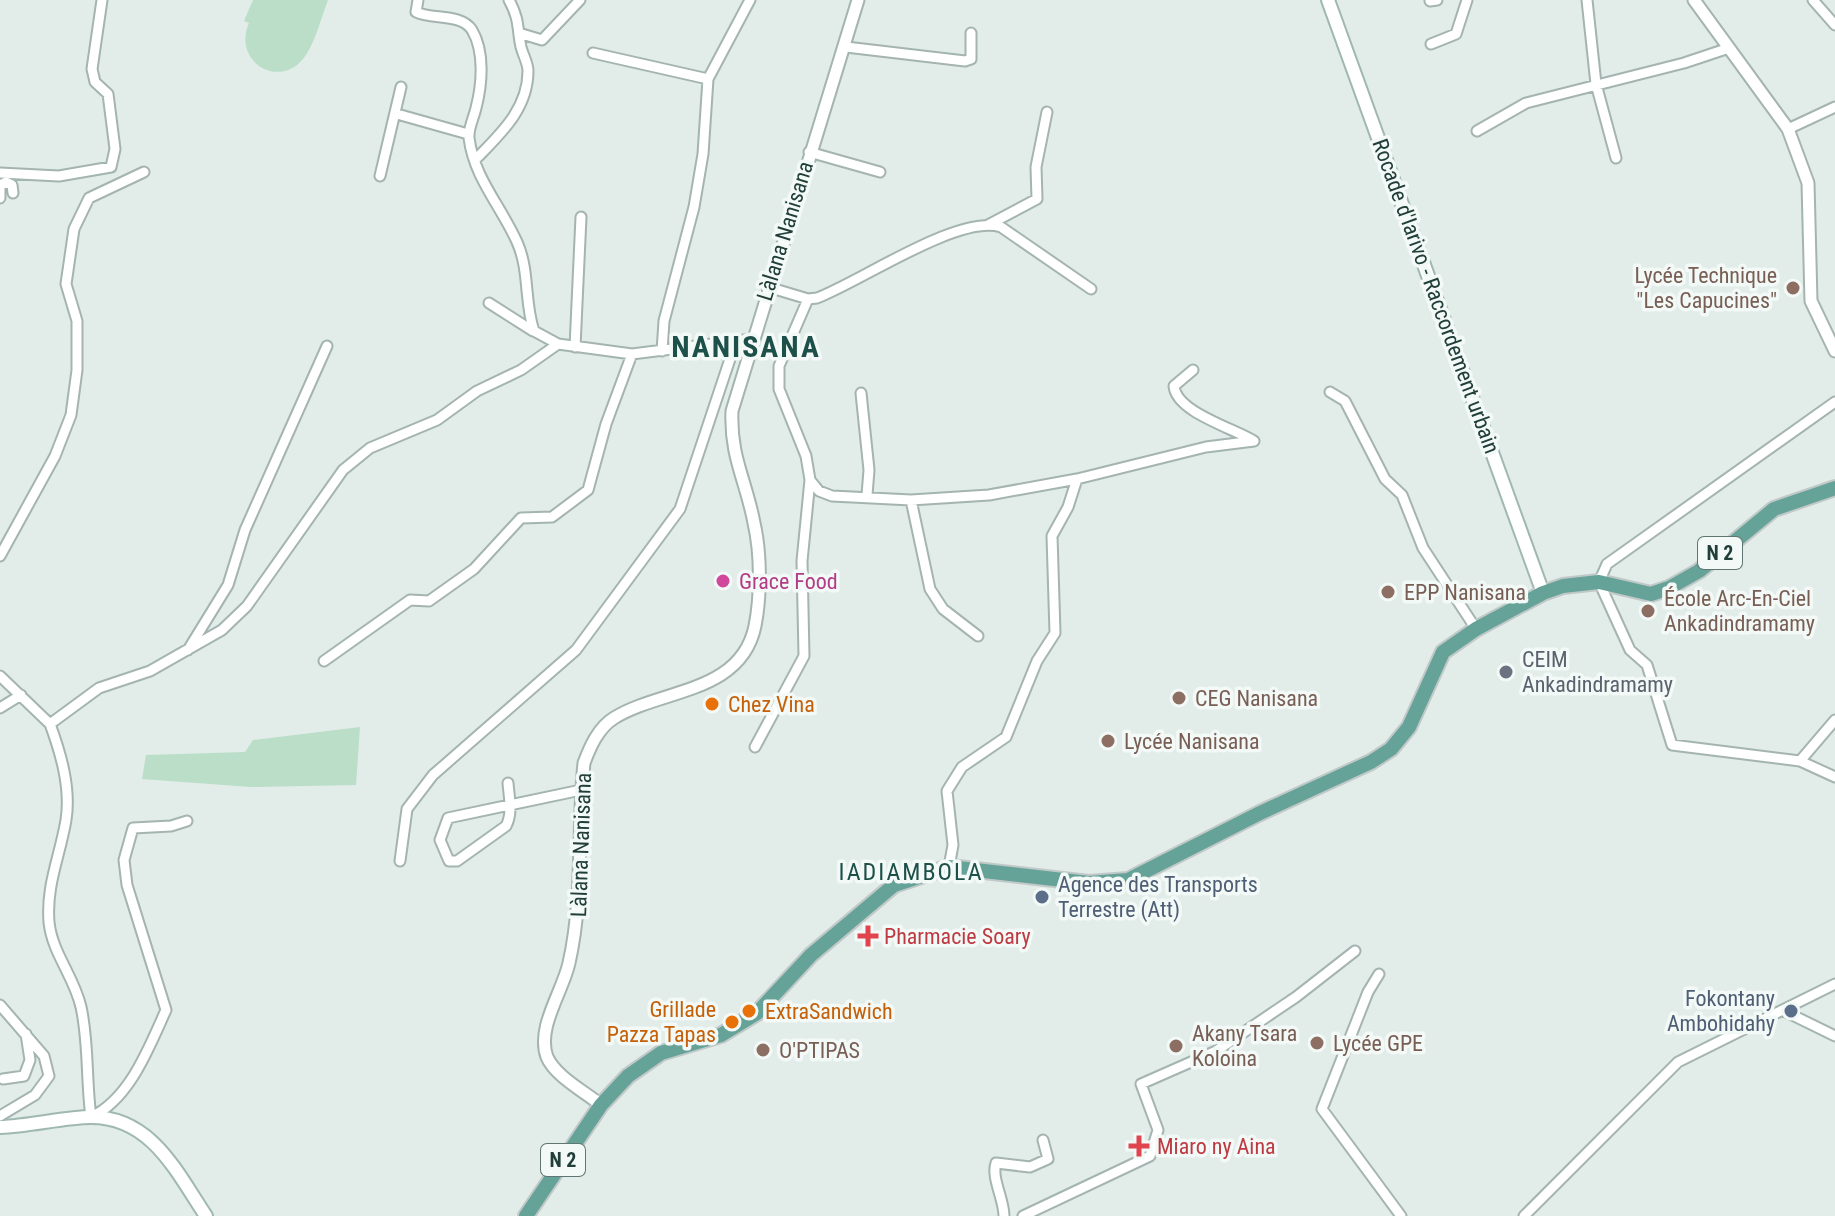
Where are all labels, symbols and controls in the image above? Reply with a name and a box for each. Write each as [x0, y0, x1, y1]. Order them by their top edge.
street label: Rocade d'Iarivo - Raccordement urbain [1367, 135, 1505, 457]
street label: Làlana Nanisana [752, 158, 818, 304]
place label: Lycée Technique "Les Capucines" [1634, 263, 1777, 313]
marker: Lycée Technique "Les Capucines" [1784, 279, 1802, 297]
district label: NANISANA [671, 329, 821, 364]
road number: N 2 [1698, 537, 1742, 569]
place label: Grace Food [739, 569, 838, 594]
marker: Grace Food [714, 572, 732, 590]
place label: EPP Nanisana [1404, 580, 1526, 605]
marker: EPP Nanisana [1379, 583, 1397, 601]
place label: École Arc-En-Ciel Ankadindramamy [1664, 586, 1815, 636]
marker: École Arc-En-Ciel Ankadindramamy [1639, 602, 1657, 620]
place label: CEIM Ankadindramamy [1522, 647, 1673, 697]
marker: CEIM Ankadindramamy [1497, 663, 1515, 681]
place label: CEG Nanisana [1195, 686, 1318, 711]
marker: CEG Nanisana [1170, 689, 1188, 707]
place label: Chez Vina [728, 692, 815, 717]
marker: Chez Vina [703, 695, 721, 713]
place label: Lycée Nanisana [1124, 729, 1260, 754]
marker: Lycée Nanisana [1099, 732, 1117, 750]
street label: Làlana Nanisana [566, 772, 596, 918]
district label: IADIAMBOLA [839, 858, 983, 886]
place label: Agence des Transports Terrestre (Att) [1058, 872, 1258, 923]
marker: Agence des Transports Terrestre (Att) [1033, 888, 1051, 906]
place label: Pharmacie Soary [884, 924, 1031, 949]
marker: Pharmacie Soary [859, 927, 877, 945]
place label: Fokontany Ambohidahy [1667, 986, 1775, 1036]
place label: Grillade Pazza Tapas [607, 997, 716, 1047]
place label: ExtraSandwich [765, 999, 893, 1024]
marker: ExtraSandwich [740, 1002, 758, 1020]
marker: Fokontany Ambohidahy [1782, 1002, 1800, 1020]
marker: Grillade Pazza Tapas [723, 1013, 741, 1031]
place label: Akany Tsara Koloina [1192, 1021, 1297, 1071]
place label: Lycée GPE [1333, 1031, 1423, 1056]
marker: Lycée GPE [1308, 1034, 1326, 1052]
marker: Akany Tsara Koloina [1167, 1037, 1185, 1055]
place label: O'PTIPAS [779, 1038, 860, 1063]
marker: O'PTIPAS [754, 1041, 772, 1059]
place label: Miaro ny Aina [1157, 1134, 1276, 1159]
marker: Miaro ny Aina [1128, 1135, 1150, 1157]
road number: N 2 [541, 1144, 585, 1176]

